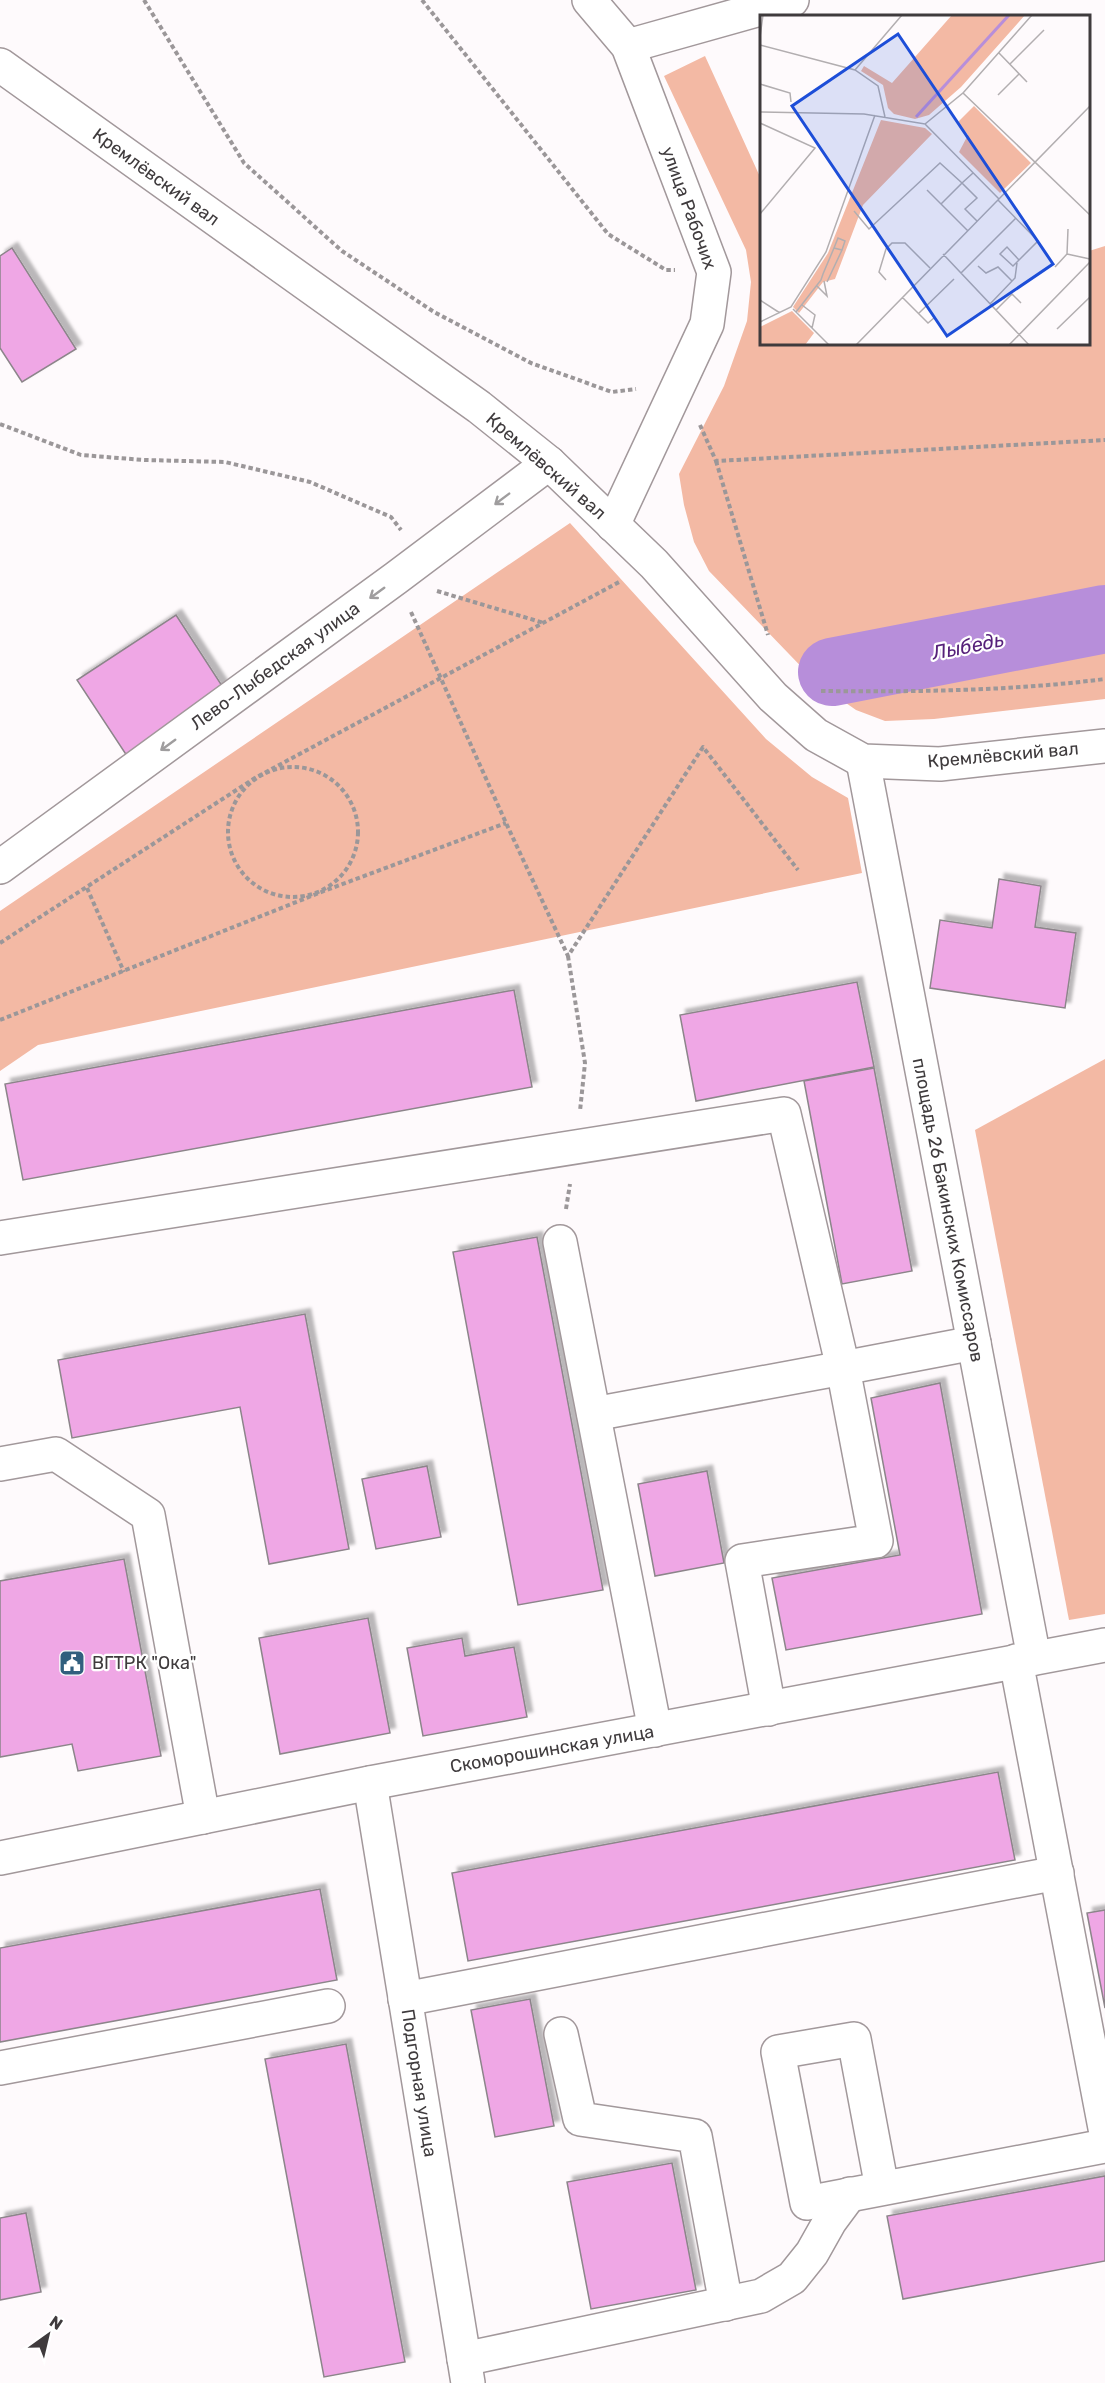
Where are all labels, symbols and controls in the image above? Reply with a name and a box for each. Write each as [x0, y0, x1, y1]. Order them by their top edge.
inset map [760, 15, 1090, 345]
street label: Кремлёвский вал [88, 124, 224, 230]
street label: улица Рабочих [657, 144, 722, 273]
street label: Кремлёвский вал [482, 408, 610, 524]
one-way arrow [495, 492, 511, 505]
one-way arrow [369, 587, 385, 599]
street label: Лево-Лыбедская улица [186, 597, 364, 735]
water label: Лыбедь [929, 627, 1006, 665]
street label: Кремлёвский вал [927, 737, 1079, 773]
one-way arrow [161, 738, 177, 751]
street label: площадь 26 Бакинских Комиссаров [908, 1056, 988, 1364]
public building icon: ВГТРК "Ока" [57, 1648, 87, 1678]
place label: ВГТРК "Ока" [92, 1652, 197, 1674]
street label: Скоморошинская улица [448, 1720, 656, 1778]
street label: Подгорная улица [396, 2007, 442, 2159]
north arrow [18, 2305, 78, 2365]
text: N [46, 2312, 66, 2334]

